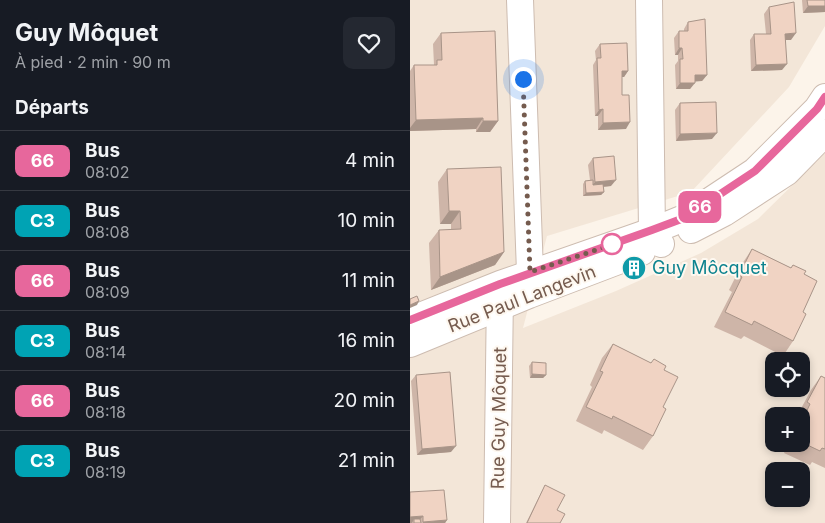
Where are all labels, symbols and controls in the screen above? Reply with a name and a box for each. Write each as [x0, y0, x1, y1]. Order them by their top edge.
button: heart [343, 17, 395, 69]
text: Guy Môquet [15, 18, 158, 47]
text: À pied · 2 min · 90 m [15, 52, 171, 72]
your location [511, 67, 536, 92]
text: Départs [15, 96, 89, 119]
text: Bus [85, 139, 120, 162]
text: 4 min [345, 149, 395, 172]
text: 66 [31, 150, 54, 171]
text: 08:02 [85, 162, 129, 182]
line badge: 66 [678, 191, 722, 223]
text: 66 [688, 196, 712, 217]
text: Bus [85, 199, 120, 222]
text: 10 min [337, 209, 395, 232]
text: C3 [30, 210, 55, 231]
text: 08:08 [85, 222, 130, 242]
unlabelled marker [601, 233, 623, 255]
building icon: Guy Môcquet [621, 255, 647, 281]
place label: Guy Môcquet [652, 257, 767, 278]
text: Bus [85, 259, 120, 282]
street label: Rue Paul Langevin [445, 261, 599, 336]
text: 11 min [342, 269, 395, 292]
text: 66 [31, 270, 54, 291]
text: 08:09 [85, 282, 130, 302]
text: Bus [85, 319, 120, 342]
text: 16 min [338, 329, 395, 352]
text: C3 [30, 330, 55, 351]
text: 08:14 [85, 342, 126, 362]
street label: Rue Guy Môquet [487, 347, 510, 489]
map controls [765, 352, 810, 507]
button: locate [765, 352, 810, 397]
text: Bus [85, 379, 120, 402]
text: 20 min [334, 389, 395, 412]
text: 66 [31, 390, 54, 411]
text: 08:18 [85, 402, 126, 422]
button: + [765, 407, 810, 452]
text: Bus [85, 439, 120, 462]
text: 21 min [338, 449, 395, 472]
text: C3 [30, 450, 55, 471]
text: 08:19 [85, 462, 126, 482]
button: − [765, 462, 810, 507]

